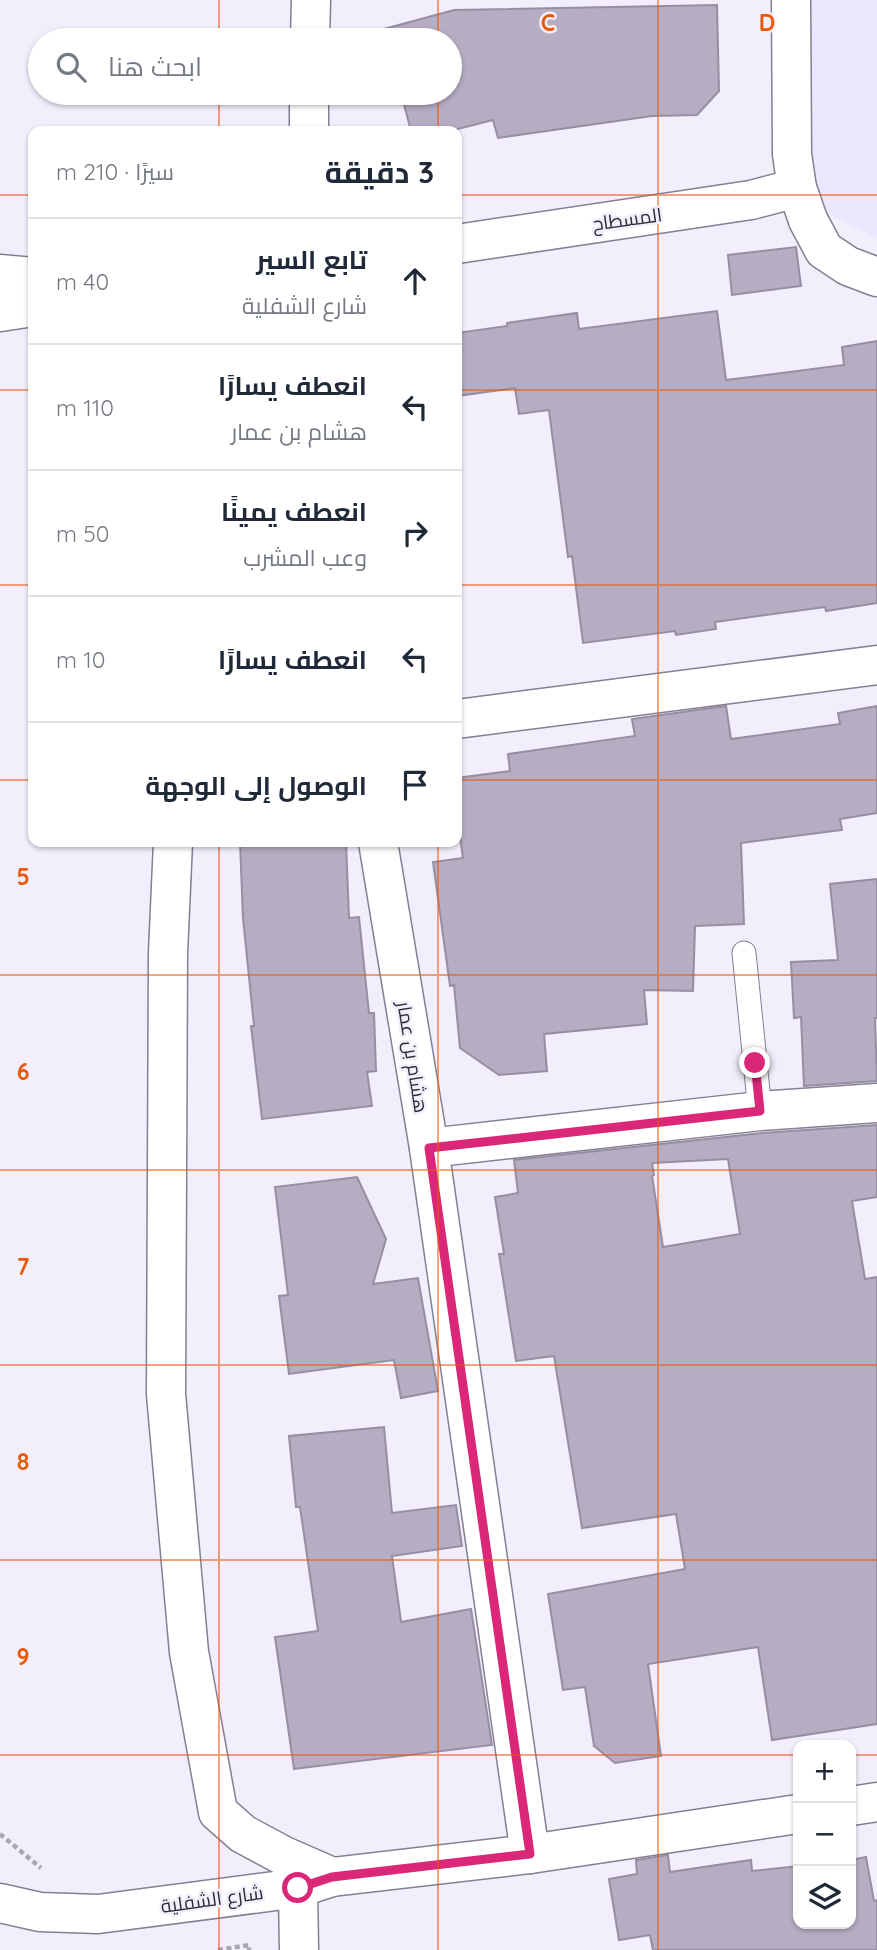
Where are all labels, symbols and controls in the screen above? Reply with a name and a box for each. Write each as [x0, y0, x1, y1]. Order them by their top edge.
text: C [541, 8, 555, 37]
text: D [759, 8, 775, 37]
search box [28, 28, 462, 105]
icon: search [52, 48, 90, 86]
text: ابحث هنا [108, 50, 202, 83]
text: 3 دقيقة [325, 153, 434, 191]
text: سيرًا · 210 m [56, 157, 174, 186]
street label: المسطاح [590, 202, 664, 238]
text: تابع السير [256, 243, 367, 276]
icon: ahead [396, 262, 434, 300]
text: 40 m [56, 267, 109, 296]
text: شارع الشفلية [242, 291, 367, 320]
text: انعطف يسارًا [218, 369, 367, 402]
icon: left [396, 388, 434, 426]
text: 110 m [56, 393, 114, 422]
text: هشام بن عمار [231, 417, 367, 446]
text: انعطف يمينًا [221, 495, 367, 528]
icon: right [396, 514, 434, 552]
text: 50 m [56, 519, 110, 548]
text: وعب المشرب [243, 543, 367, 572]
icon: left [396, 640, 434, 678]
text: انعطف يسارًا [218, 643, 367, 676]
text: 10 m [56, 645, 105, 674]
icon: arrive [396, 766, 434, 804]
text: الوصول إلى الوجهة [145, 769, 367, 802]
text: 5 [16, 862, 30, 891]
street label: هشام بن عمار [390, 999, 434, 1115]
route end [739, 1047, 770, 1078]
text: 6 [17, 1057, 29, 1086]
text: 7 [17, 1252, 30, 1281]
text: 8 [17, 1447, 29, 1476]
text: 9 [16, 1642, 30, 1671]
map controls [793, 1740, 856, 1929]
button: + [793, 1740, 856, 1803]
button: − [793, 1803, 856, 1866]
button: layers [793, 1866, 856, 1929]
route start [282, 1872, 313, 1903]
street label: شارع الشفلية [159, 1880, 265, 1920]

